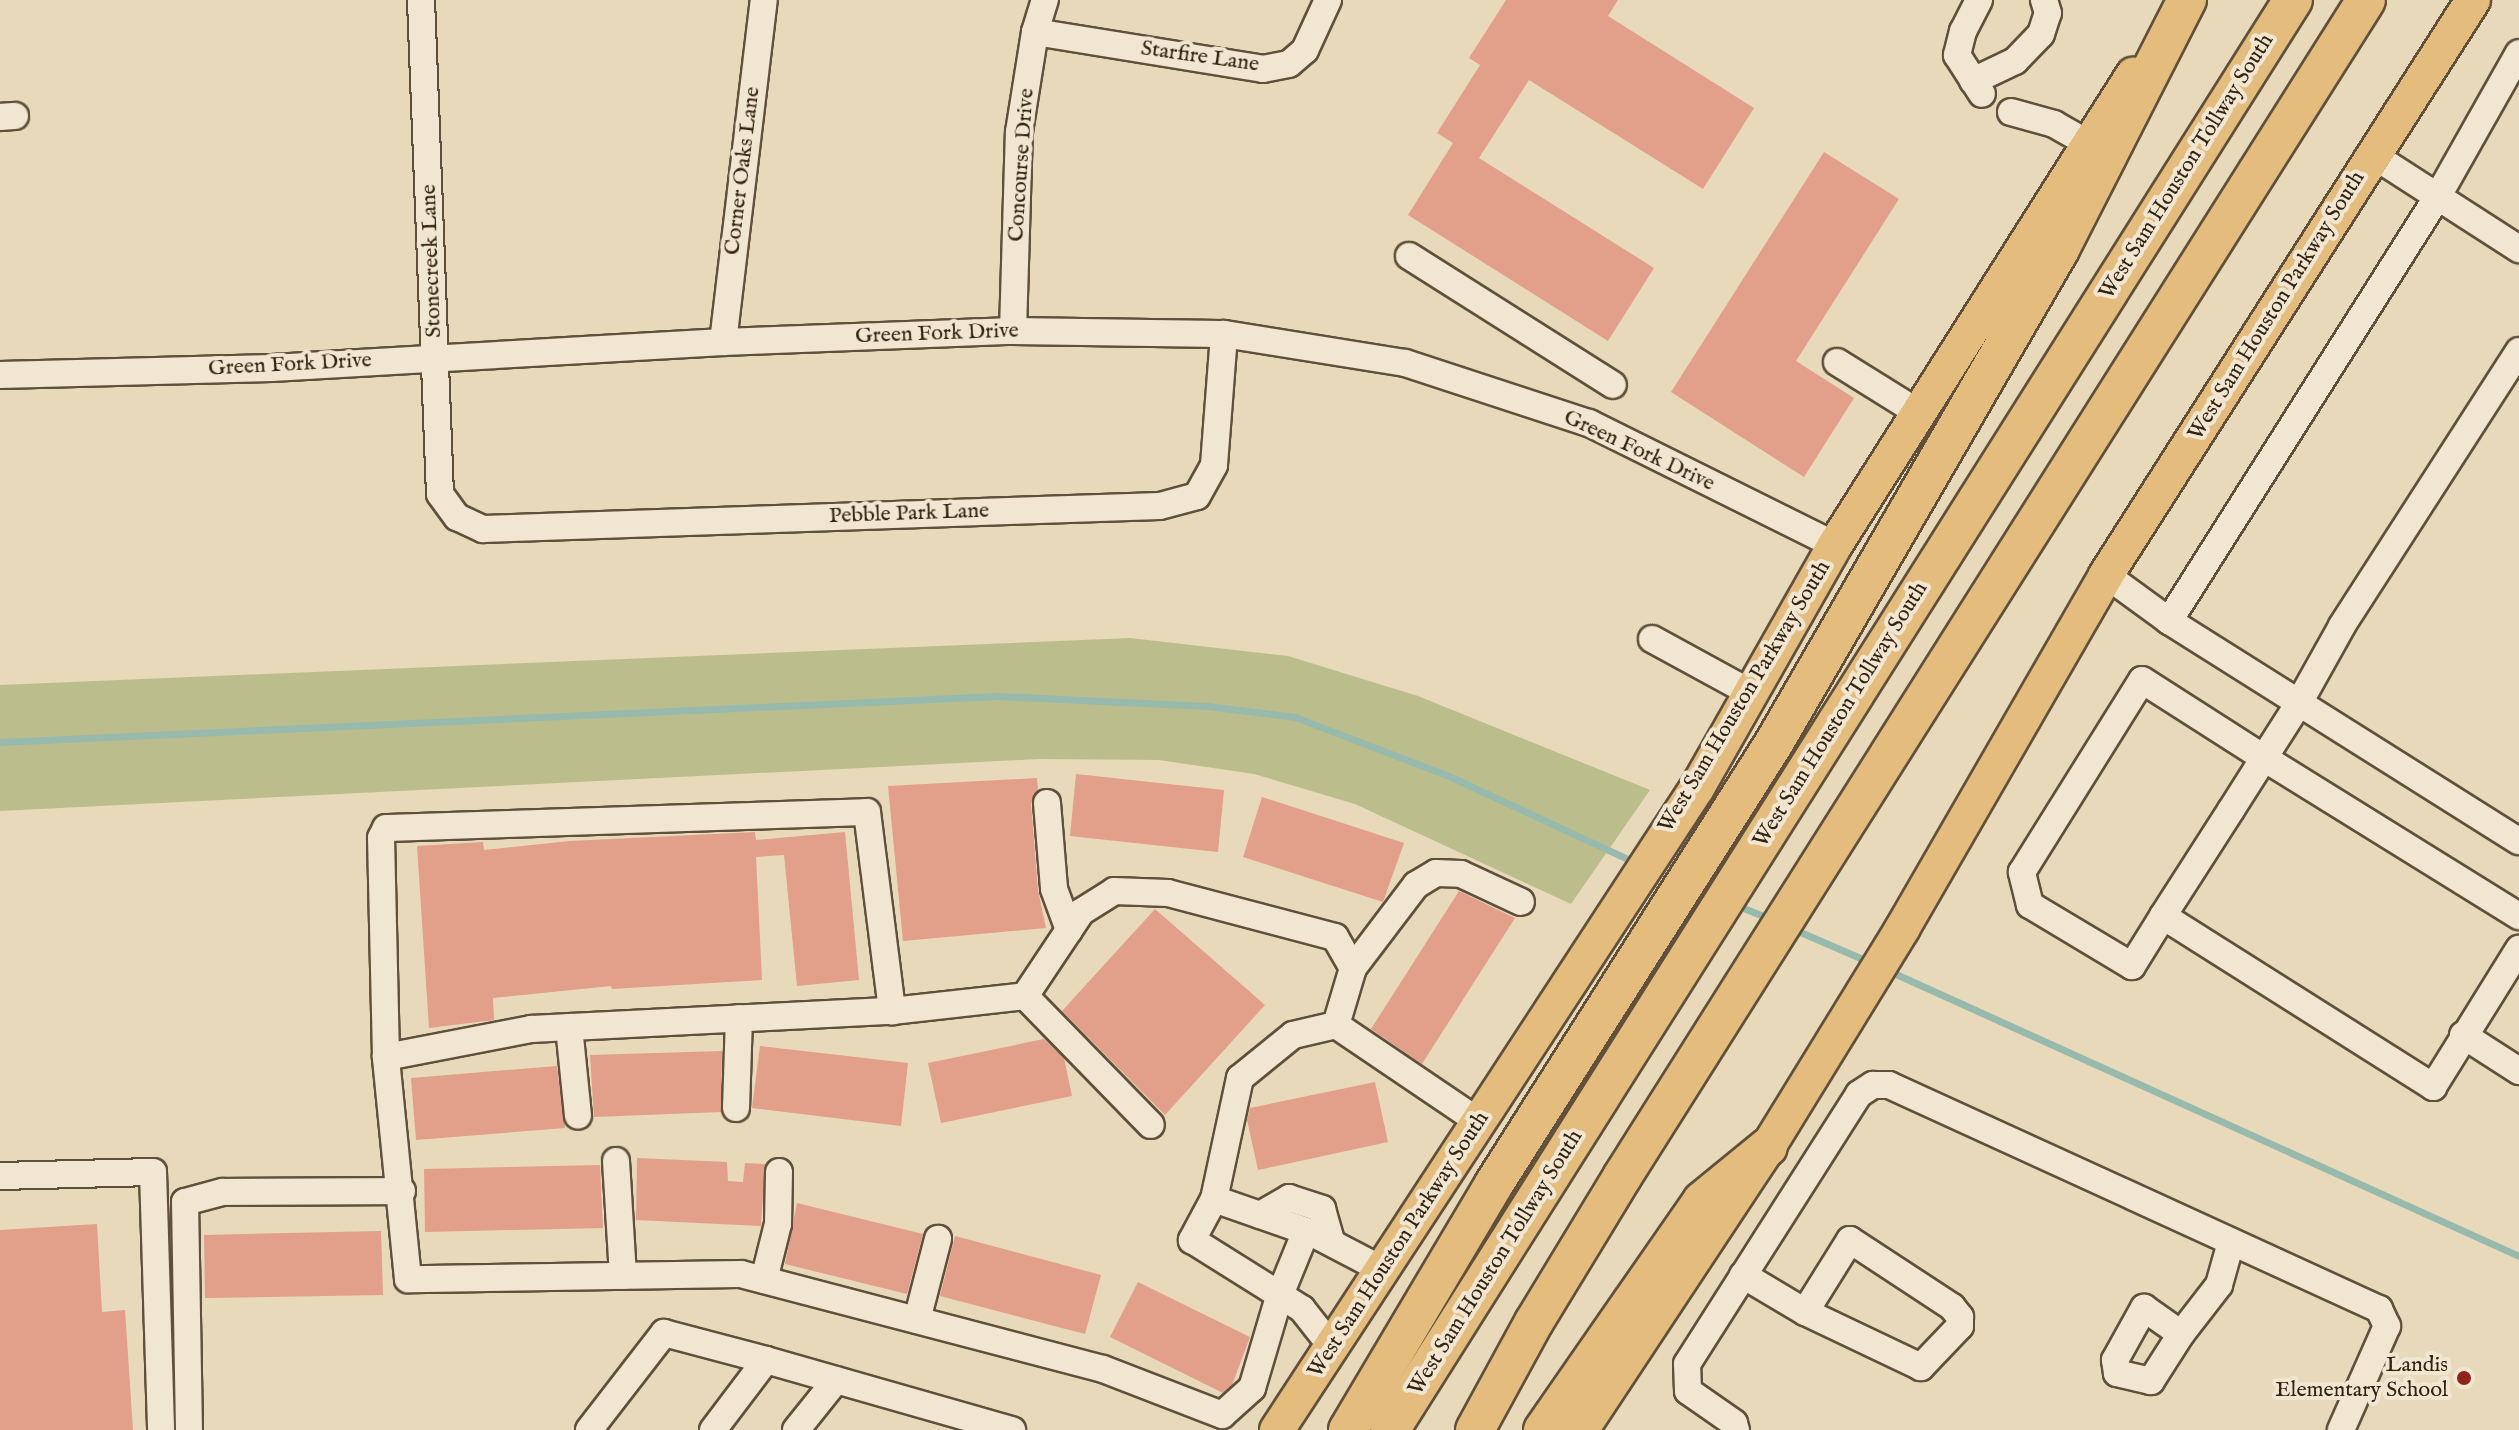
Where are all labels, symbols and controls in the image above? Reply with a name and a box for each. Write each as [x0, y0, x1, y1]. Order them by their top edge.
street label: West Sam Houston Tollway South [2094, 29, 2280, 305]
street label: Starfire Lane [1139, 36, 1261, 78]
street label: Corner Oaks Lane [720, 85, 766, 257]
street label: Concourse Drive [1003, 87, 1041, 243]
street label: West Sam Houston Parkway South [2183, 166, 2371, 446]
street label: Stonecreek Lane [416, 184, 448, 338]
street label: Green Fork Drive [855, 318, 1019, 350]
street label: Green Fork Drive [208, 348, 372, 382]
street label: Green Fork Drive [1559, 404, 1719, 498]
street label: Pebble Park Lane [828, 498, 990, 530]
street label: West Sam Houston Parkway South [1653, 556, 1837, 838]
street label: West Sam Houston Tollway South [1748, 577, 1934, 853]
street label: West Sam Houston Parkway South [1303, 1107, 1495, 1383]
street label: West Sam Houston Tollway South [1403, 1125, 1589, 1401]
place label: Landis Elementary School [2275, 1352, 2448, 1404]
marker: Landis Elementary School [2455, 1369, 2473, 1387]

